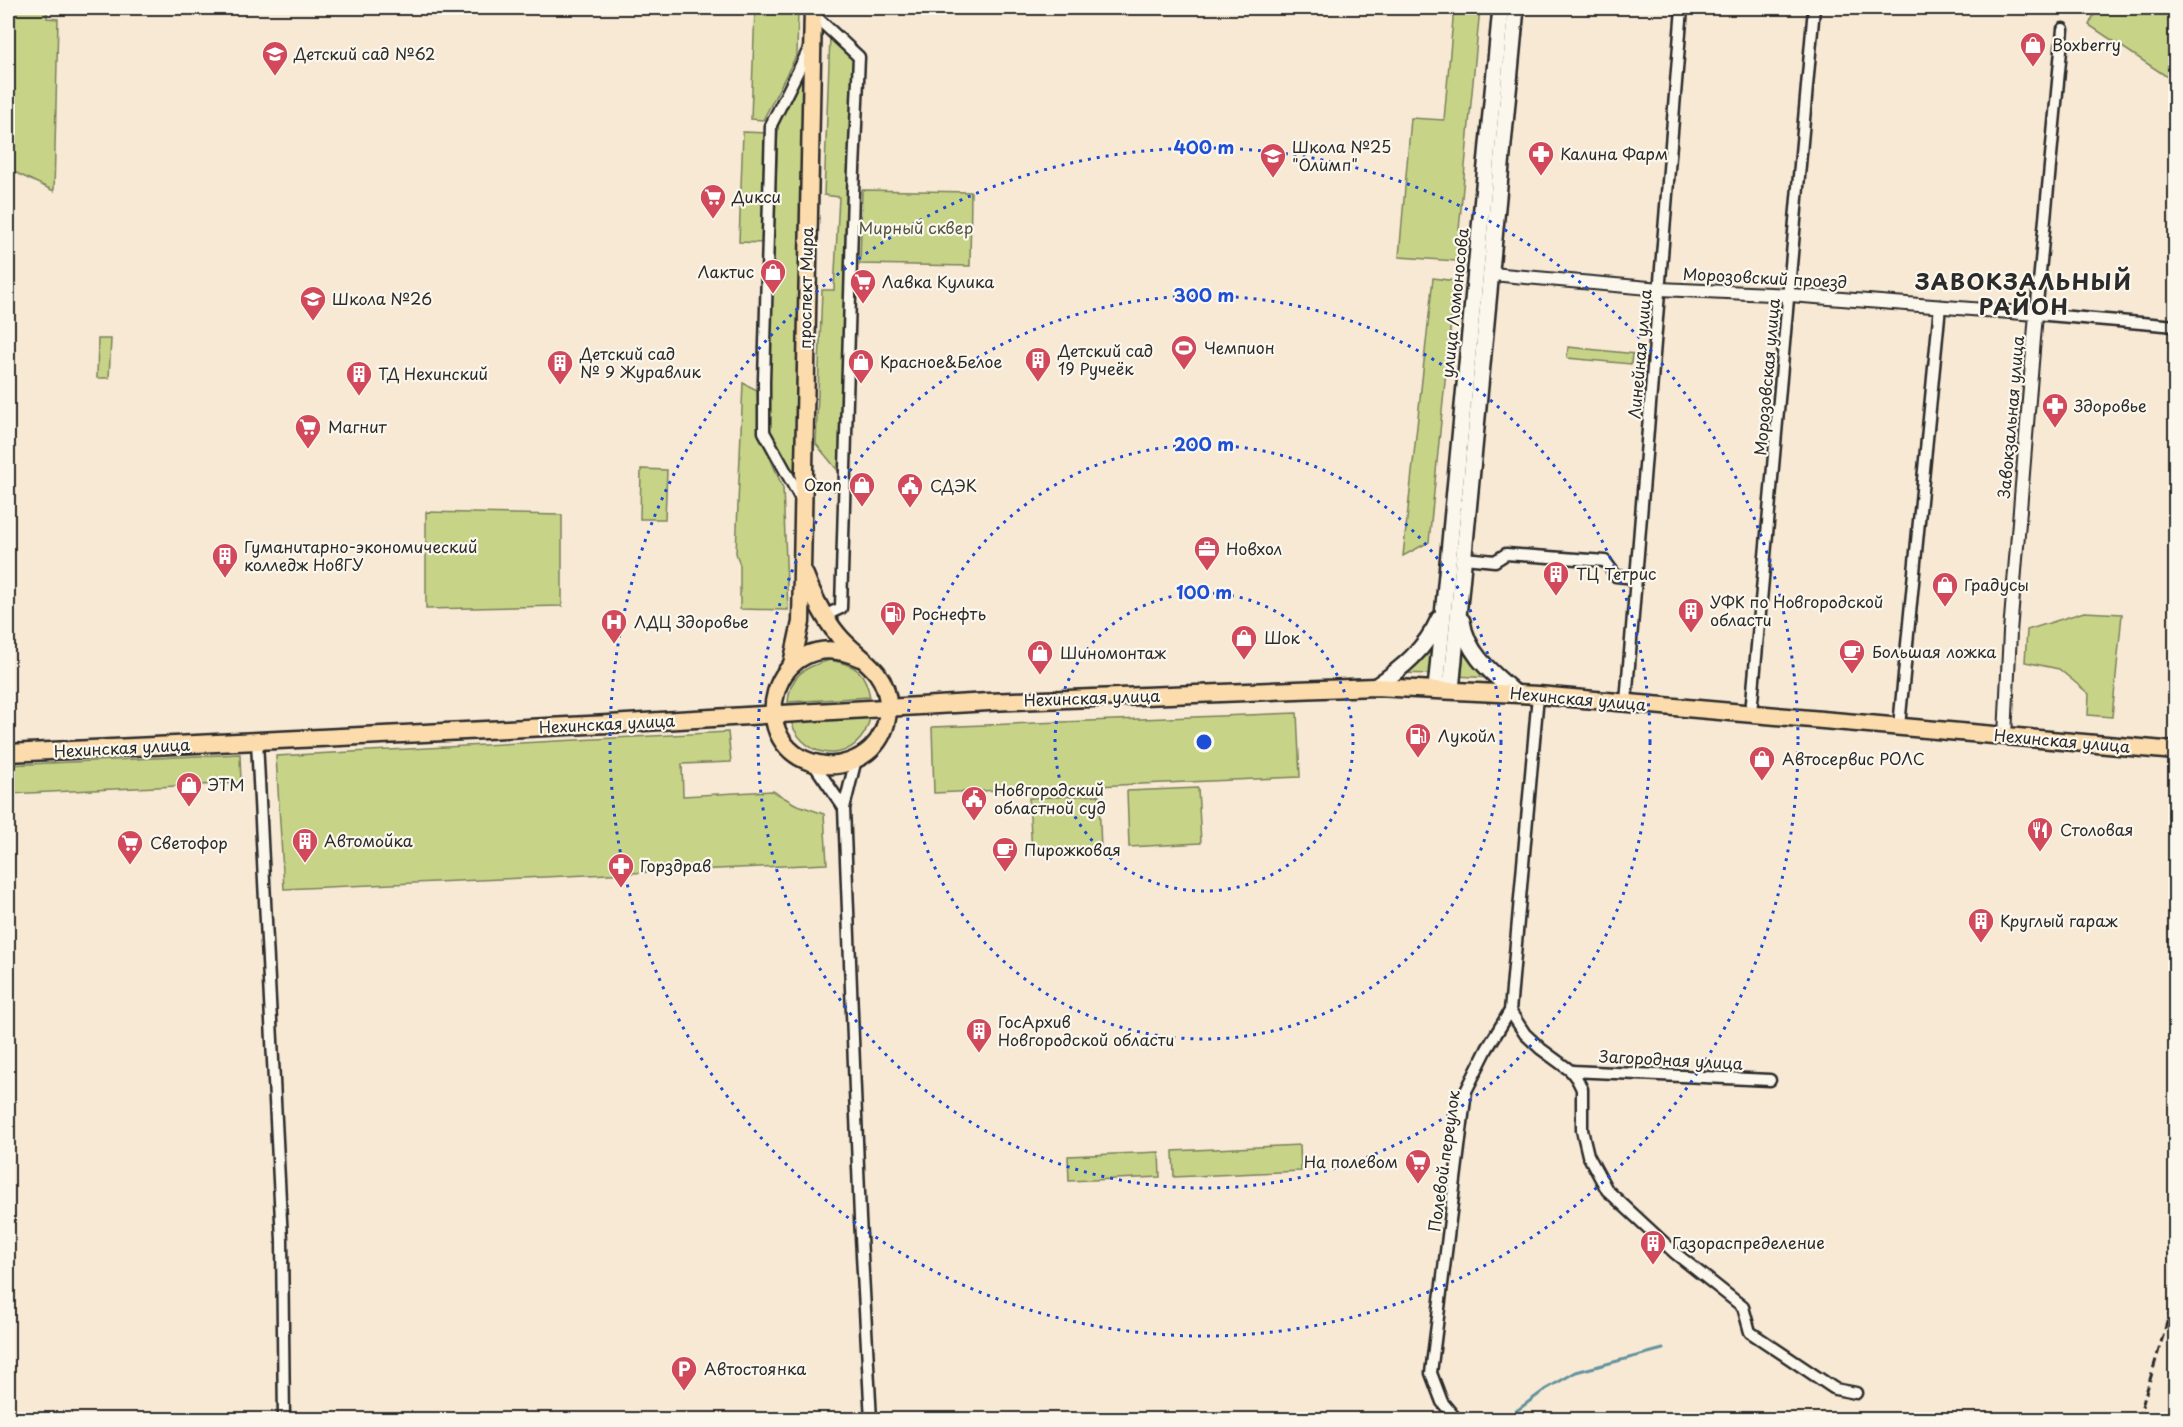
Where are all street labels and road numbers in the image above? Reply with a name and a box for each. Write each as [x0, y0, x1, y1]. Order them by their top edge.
street label: проспект Мира [792, 227, 818, 349]
street label: улица Ломоносова [1434, 227, 1474, 379]
street label: Морозовский проезд [1682, 261, 1848, 293]
street label: Линейная улица [1621, 288, 1657, 420]
street label: Морозовская улица [1747, 297, 1785, 456]
street label: Завокзальная улица [1991, 335, 2029, 499]
street label: Нехинская улица [1509, 680, 1647, 716]
street label: Нехинская улица [1023, 683, 1161, 711]
street label: Нехинская улица [538, 707, 676, 739]
street label: Нехинская улица [1993, 722, 2131, 758]
street label: Нехинская улица [53, 731, 191, 763]
street label: Загородная улица [1598, 1043, 1744, 1075]
street label: Полевой переулок [1421, 1088, 1465, 1233]

